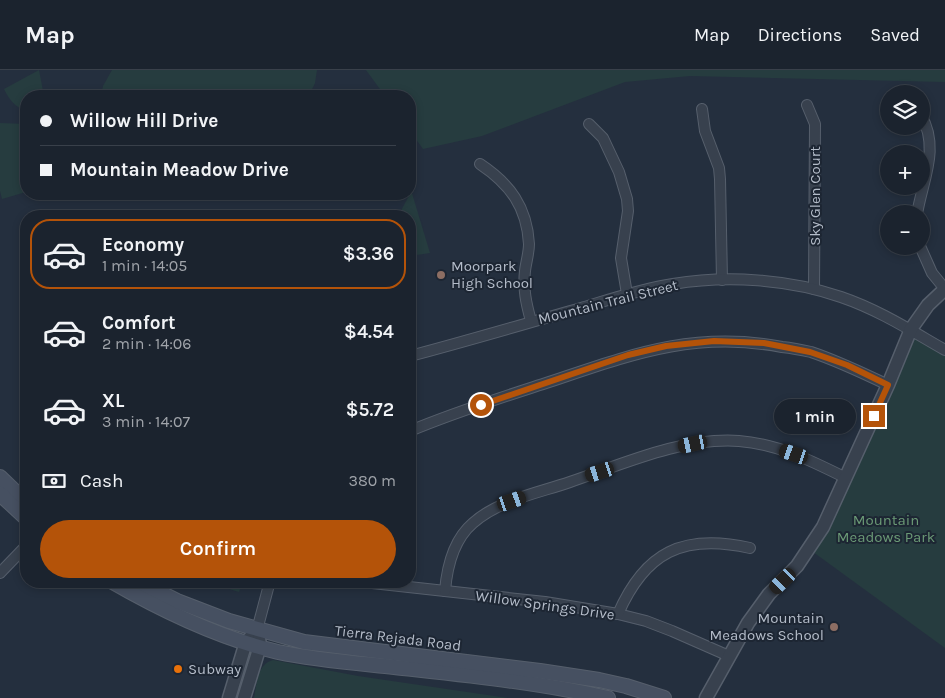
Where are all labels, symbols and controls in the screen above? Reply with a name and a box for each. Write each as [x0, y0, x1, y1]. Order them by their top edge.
text: Map [25, 21, 75, 49]
text: Map [694, 24, 730, 46]
text: Directions [758, 24, 842, 46]
text: Saved [870, 24, 920, 46]
map controls [880, 85, 930, 255]
button: layers [880, 85, 930, 135]
text: Willow Hill Drive [70, 110, 218, 132]
button: + [880, 145, 930, 195]
street label: Sky Glen Court [806, 146, 824, 246]
text: Mountain Meadow Drive [70, 159, 289, 181]
button: − [880, 205, 930, 255]
icon: car [42, 232, 87, 277]
text: Economy [102, 234, 184, 256]
text: $3.36 [343, 243, 394, 265]
text: 1 min · 14:05 [102, 256, 187, 275]
place label: Moorpark High School [451, 257, 533, 292]
marker: Moorpark High School [435, 269, 447, 281]
street label: Mountain Trail Street [536, 276, 680, 328]
icon: car [42, 310, 87, 355]
text: Comfort [102, 312, 176, 334]
text: $4.54 [344, 321, 394, 343]
text: 2 min · 14:06 [102, 334, 192, 353]
icon: car [42, 388, 87, 433]
text: XL [102, 390, 124, 412]
route start [470, 394, 492, 416]
callout: 1 min [774, 398, 856, 434]
text: $5.72 [346, 399, 394, 421]
route end [863, 405, 885, 427]
text: 1 min [795, 407, 835, 426]
text: 3 min · 14:07 [102, 412, 190, 431]
car [676, 434, 709, 454]
car [777, 442, 810, 466]
car [583, 460, 616, 484]
icon: cash [40, 467, 68, 495]
text: Cash [80, 470, 124, 492]
text: 380 m [348, 471, 396, 490]
car [495, 489, 528, 513]
park label: Mountain Meadows Park [837, 511, 935, 546]
button: Confirm [40, 520, 396, 578]
car [766, 565, 799, 597]
street label: Willow Springs Drive [474, 586, 616, 624]
place label: Mountain Meadows School [709, 609, 824, 644]
street label: Tierra Rejada Road [334, 621, 462, 655]
marker: Mountain Meadows School [828, 621, 840, 633]
place label: Subway [188, 660, 241, 678]
marker: Subway [172, 663, 184, 675]

